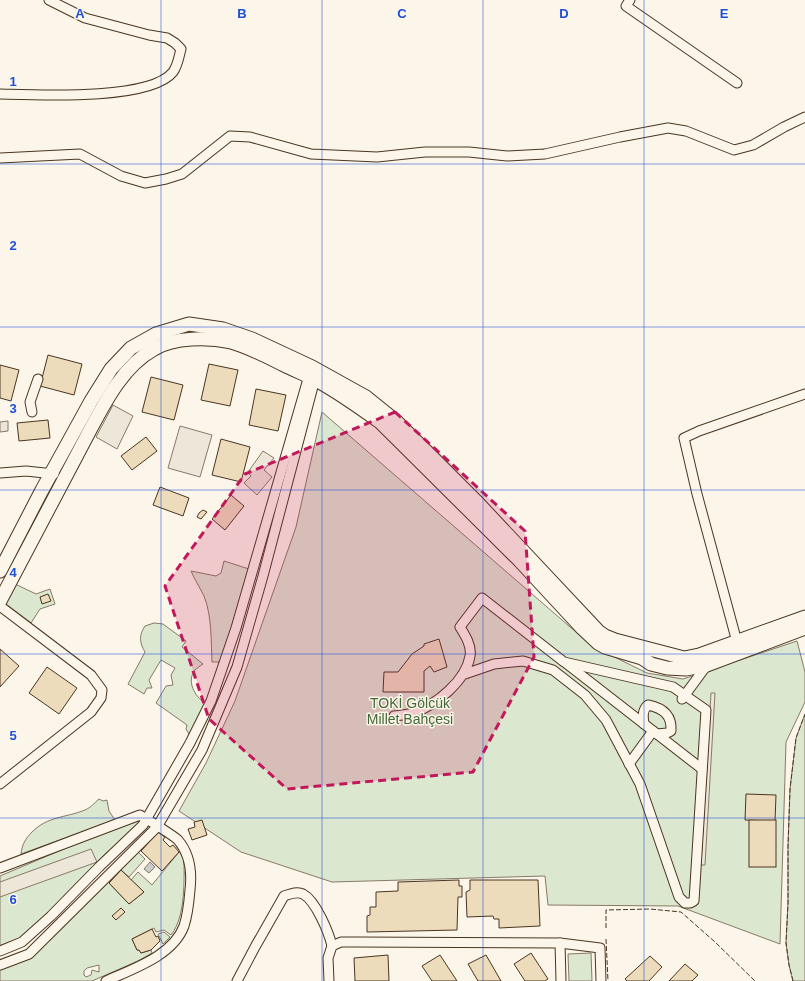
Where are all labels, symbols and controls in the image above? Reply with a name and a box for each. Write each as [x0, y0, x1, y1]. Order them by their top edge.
text: A [75, 6, 85, 21]
text: B [237, 6, 247, 21]
text: C [397, 6, 407, 21]
text: D [559, 6, 569, 21]
text: E [720, 6, 729, 21]
text: 1 [9, 74, 17, 89]
text: 2 [9, 238, 17, 253]
text: 3 [9, 401, 17, 416]
text: 4 [9, 565, 17, 580]
park label: TOKİ Gölcük Millet Bahçesi [367, 694, 453, 727]
text: 5 [9, 728, 17, 743]
text: 6 [9, 892, 17, 907]

